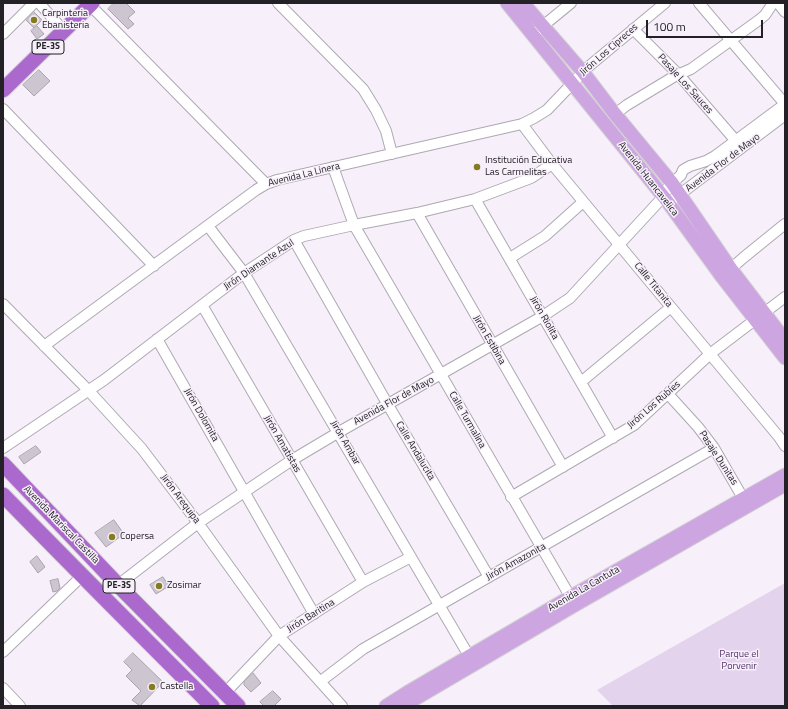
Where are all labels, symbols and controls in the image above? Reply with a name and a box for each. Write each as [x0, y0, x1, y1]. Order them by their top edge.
place label: Carpinteria Ebanisteria [42, 8, 89, 32]
scale bar [648, 12, 765, 38]
marker: Carpinteria Ebanisteria [29, 15, 39, 25]
text: 100 m [653, 17, 686, 36]
street label: Jirón Los Cipreces [577, 21, 641, 79]
road number: PE-3S [32, 40, 64, 54]
street label: Pasaje Los Sauces [655, 52, 715, 116]
street label: Avenida Flor de Mayo [683, 131, 763, 195]
street label: Avenida Huancavelica [615, 139, 681, 219]
place label: Institución Educativa Las Carmelitas [485, 155, 572, 178]
street label: Avenida La Linera [267, 160, 341, 190]
marker: Institución Educativa Las Carmelitas [472, 162, 482, 172]
street label: Jirón Diamante Azul [221, 237, 297, 293]
street label: Calle Titanita [631, 260, 675, 310]
street label: Jirón Riolita [527, 294, 561, 342]
street label: Jirón Estibina [470, 313, 508, 367]
street label: Avenida Flor de Mayo [352, 374, 436, 428]
street label: Jirón Los Rubíes [625, 379, 683, 431]
street label: Jirón Dolomita [181, 386, 221, 444]
street label: Calle Turmalina [446, 389, 488, 451]
street label: Jirón Amatistas [261, 413, 303, 475]
street label: Jirón Ambar [327, 419, 363, 467]
street label: Calle Andalucita [393, 419, 437, 483]
street label: Pasaje Dunitas [696, 429, 740, 487]
street label: Jirón Arequipa [158, 472, 202, 526]
street label: Avenida Mariscal Castilla [21, 484, 101, 566]
place label: Copersa [120, 531, 154, 543]
marker: Copersa [107, 532, 117, 542]
street label: Jirón Amazonita [484, 541, 548, 583]
street label: Avenida La Cantuta [546, 564, 622, 614]
road number: PE-3S [103, 579, 135, 593]
place label: Zosimar [167, 580, 201, 592]
marker: Zosimar [154, 581, 164, 591]
street label: Jirón Baritina [285, 597, 337, 635]
park label: Parque el Porvenir [719, 649, 759, 672]
place label: Castella [160, 681, 193, 693]
marker: Castella [147, 682, 157, 692]

